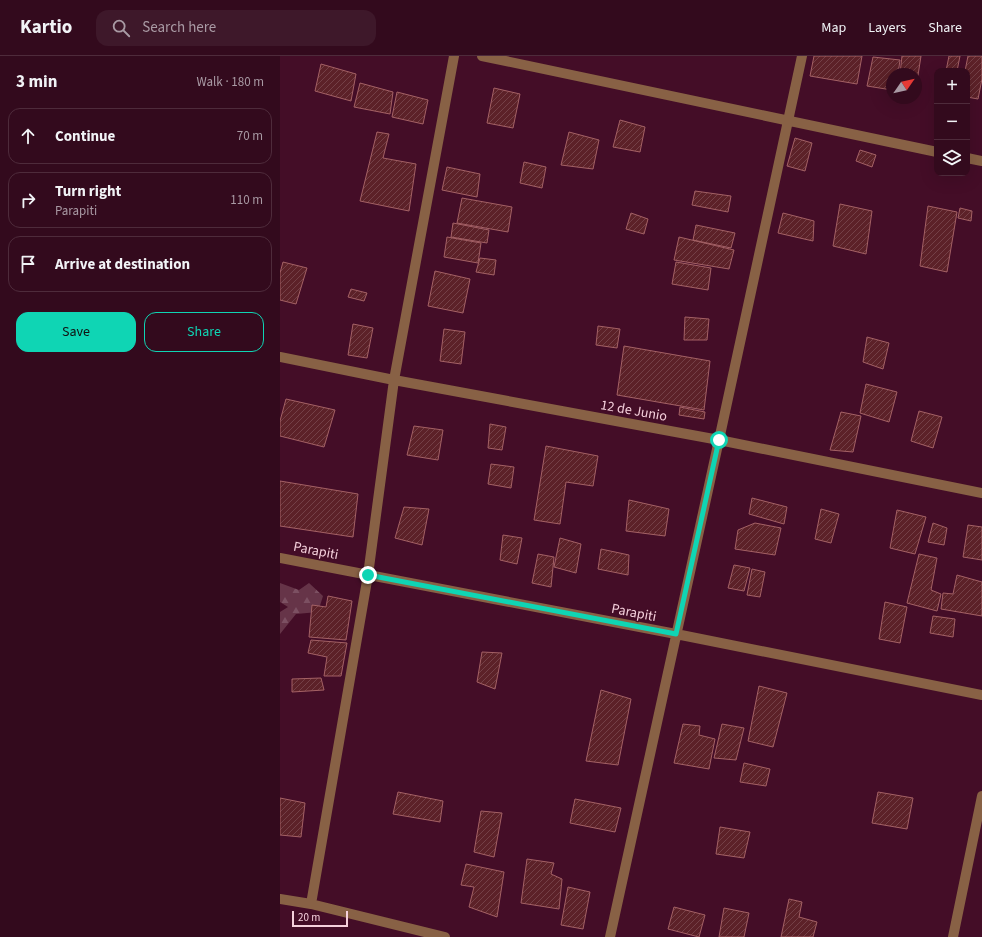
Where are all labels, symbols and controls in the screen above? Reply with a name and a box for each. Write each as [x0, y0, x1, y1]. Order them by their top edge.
search box [96, 10, 376, 46]
text: Kartio [20, 14, 72, 41]
icon: search [110, 17, 132, 39]
text: Search here [142, 17, 216, 38]
text: Map [821, 18, 846, 38]
text: Layers [868, 18, 906, 38]
text: Share [928, 18, 962, 38]
north arrow [886, 68, 922, 104]
map controls [934, 68, 970, 176]
button: + [934, 68, 970, 104]
text: 3 min [16, 70, 57, 94]
text: Walk · 180 m [196, 73, 264, 91]
button: − [934, 104, 970, 140]
icon: ahead [17, 125, 39, 147]
text: Continue [55, 126, 115, 147]
text: 70 m [237, 127, 263, 145]
button: layers [934, 140, 970, 176]
text: Turn right [55, 181, 121, 202]
icon: right [17, 189, 39, 211]
text: 110 m [230, 191, 263, 209]
text: Parapiti [55, 202, 97, 220]
icon: arrive [17, 253, 39, 275]
text: Arrive at destination [55, 254, 190, 275]
button: Save [16, 312, 136, 352]
button: Share [144, 312, 264, 352]
street label: 12 de Junio [599, 395, 669, 427]
route start [710, 431, 728, 449]
street label: Parapiti [292, 537, 340, 565]
route end [359, 566, 377, 584]
street label: Parapiti [610, 599, 658, 627]
scale bar [292, 909, 348, 928]
text: 20 m [298, 910, 320, 925]

